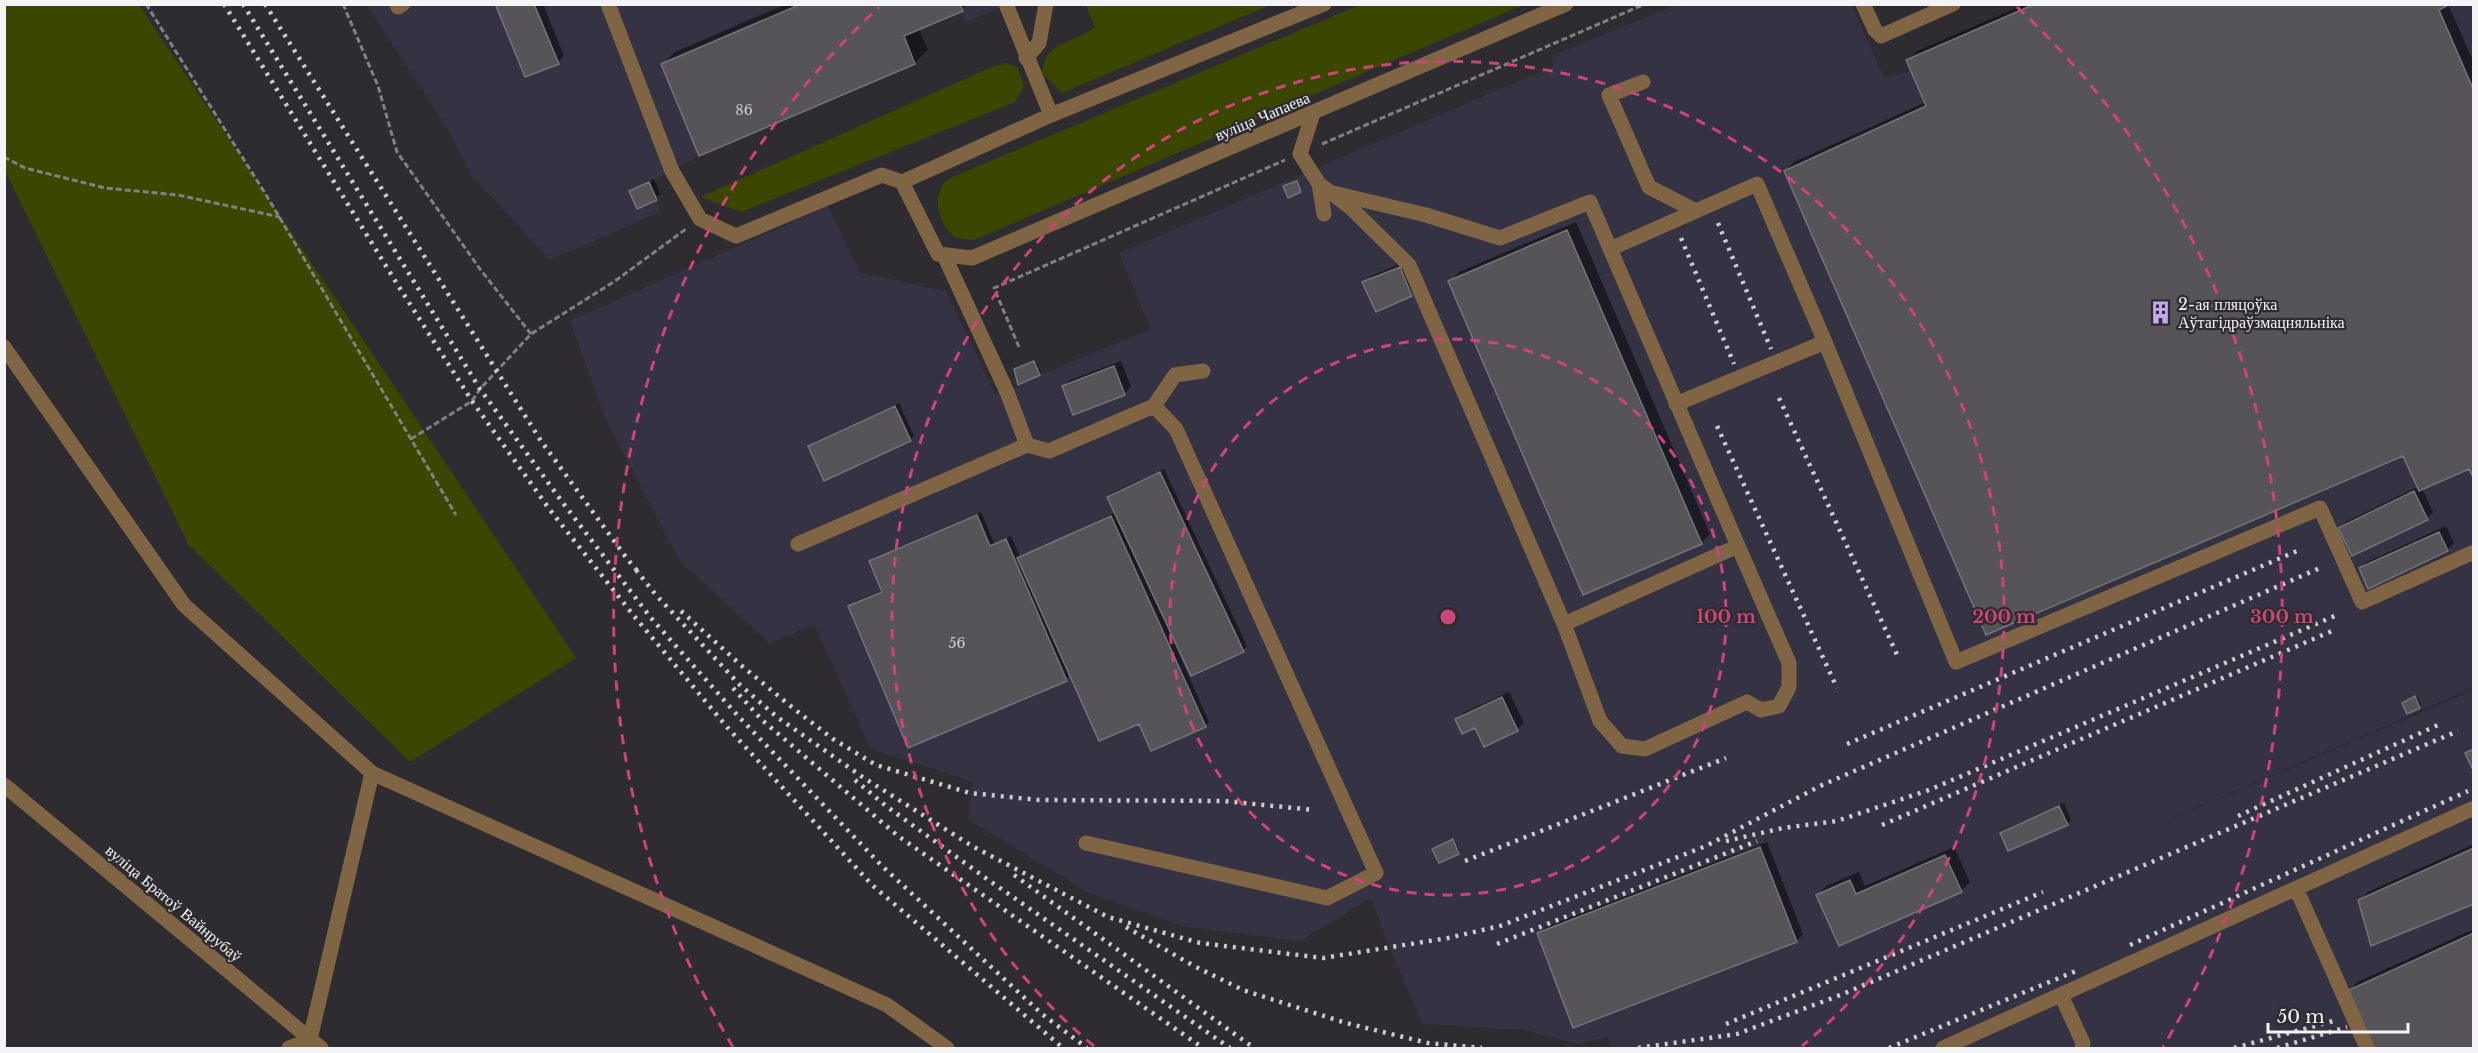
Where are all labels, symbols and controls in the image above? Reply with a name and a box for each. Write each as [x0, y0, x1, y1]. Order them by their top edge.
street label: вуліца Чапаева [1211, 87, 1313, 145]
house number: 86 [735, 101, 753, 119]
place label: 2-ая пляцоўка Аўтагідраўзмацняльніка [2178, 294, 2345, 332]
building icon: 2-ая пляцоўка Аўтагідраўзмацняльніка [2147, 300, 2173, 326]
text: 100 m [1696, 606, 1756, 628]
text: 200 m [1972, 606, 2036, 628]
text: 300 m [2250, 606, 2314, 628]
centre of rings [1438, 607, 1458, 627]
house number: 56 [949, 634, 965, 652]
street label: вуліца Братоў Вайнрубаў [102, 840, 246, 966]
scale bar [2268, 996, 2408, 1034]
text: 50 m [2277, 1006, 2325, 1028]

